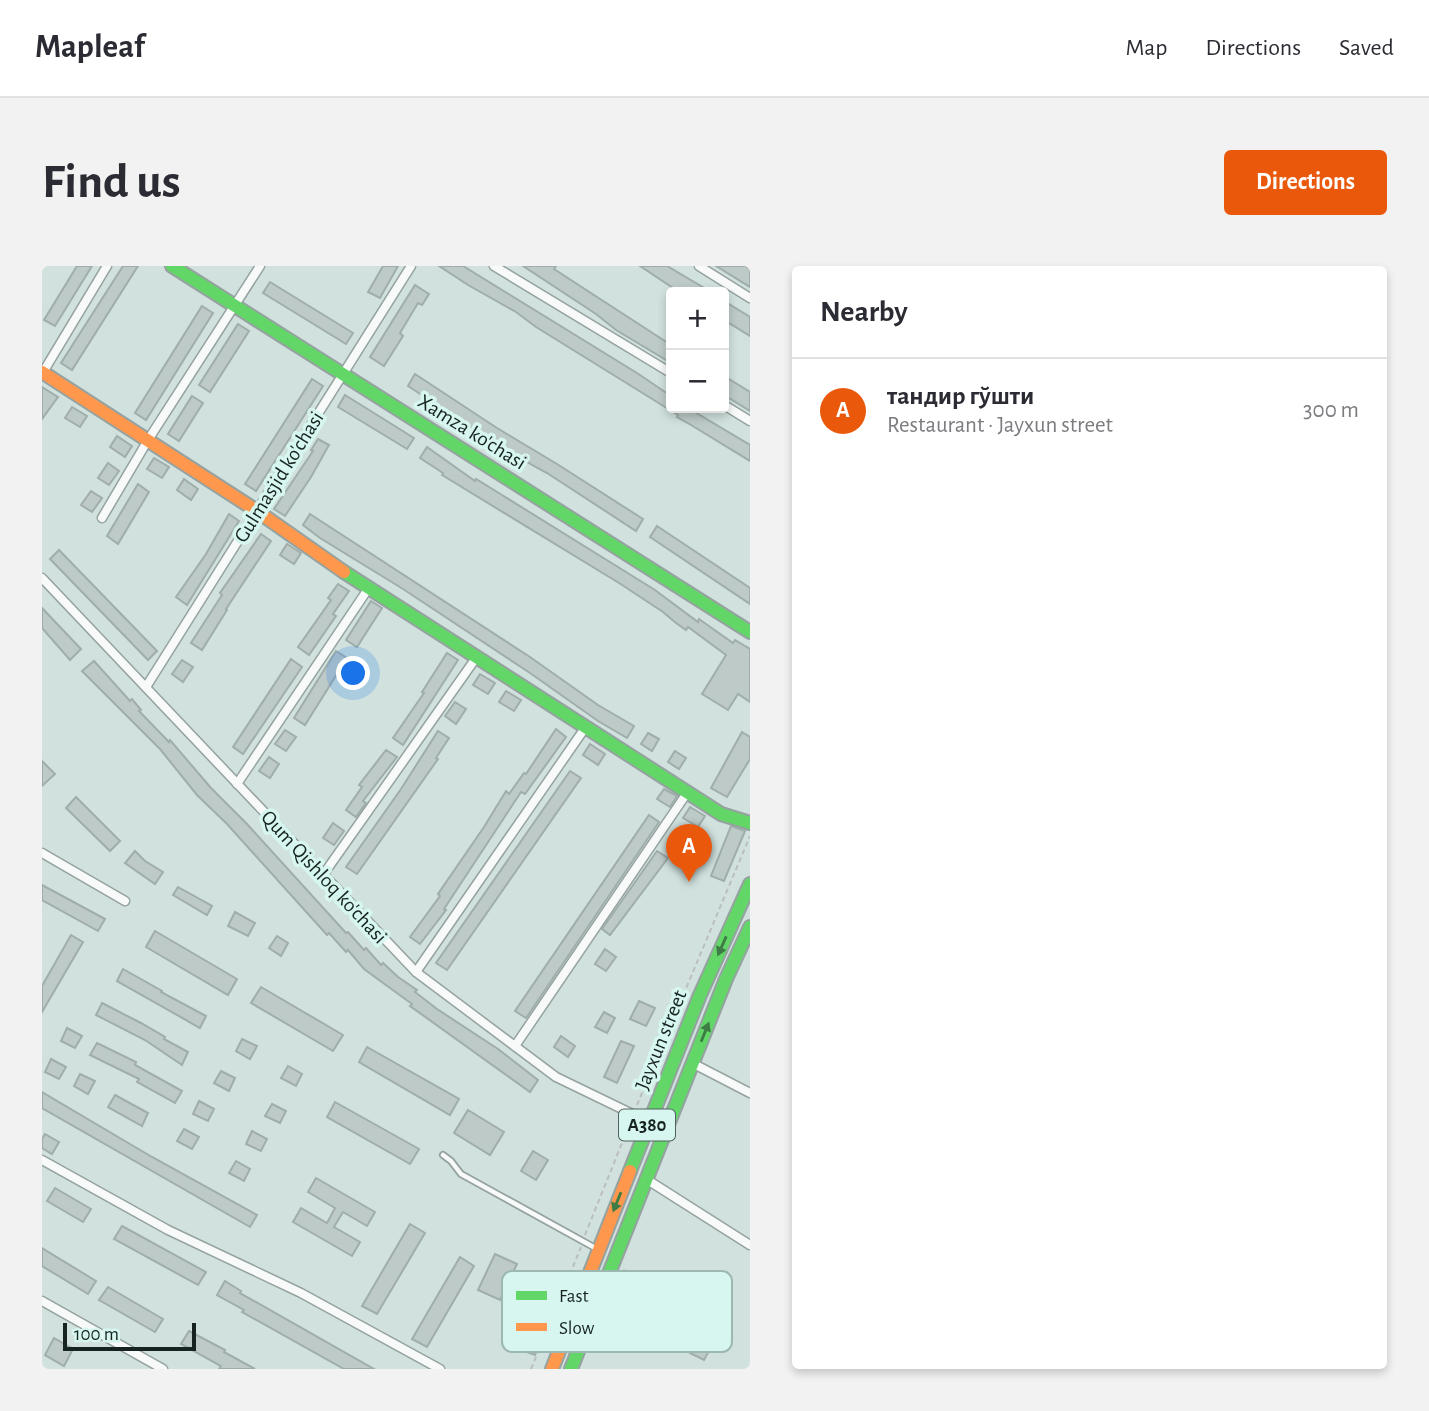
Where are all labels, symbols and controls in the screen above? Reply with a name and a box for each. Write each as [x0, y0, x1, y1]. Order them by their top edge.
text: Mapleaf [35, 31, 145, 64]
text: Map [1125, 36, 1167, 60]
text: Directions [1205, 36, 1301, 60]
text: Saved [1339, 36, 1394, 60]
button: Directions [1224, 150, 1387, 215]
text: Find us [42, 158, 181, 207]
map controls [666, 287, 729, 413]
button: + [666, 287, 729, 350]
text: Nearby [820, 297, 908, 327]
button: − [666, 350, 729, 413]
text: тандир гўшти [887, 383, 1034, 409]
street label: Xamza ko'chasi [414, 390, 530, 474]
text: A [836, 399, 850, 422]
text: 300 m [1303, 399, 1359, 422]
street label: Gulmasjid ko'chasi [230, 408, 328, 546]
text: Restaurant · Jayxun street [887, 414, 1113, 437]
your location [336, 656, 370, 690]
street label: Qum Qishloq ko'chasi [257, 806, 391, 948]
pin: A [666, 824, 712, 882]
one-way arrow [716, 936, 728, 956]
street label: Jayxun street [631, 987, 691, 1093]
one-way arrow [699, 1022, 710, 1043]
road number: A380 [619, 1110, 675, 1140]
one-way arrow [611, 1192, 622, 1213]
legend [502, 1271, 732, 1352]
text: Fast [559, 1287, 589, 1306]
text: Slow [559, 1319, 595, 1338]
scale bar [63, 1320, 196, 1352]
text: 100 m [74, 1325, 119, 1344]

